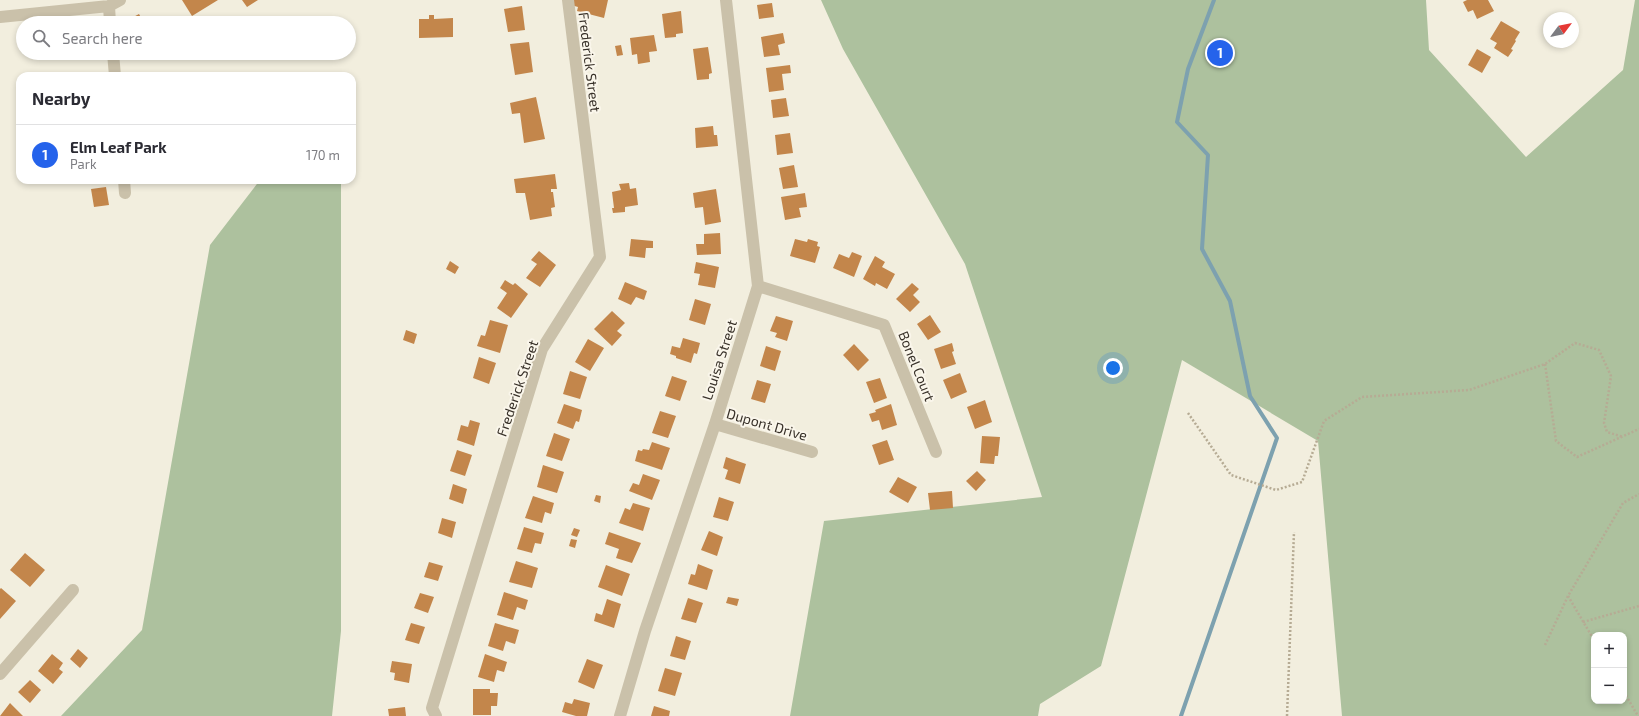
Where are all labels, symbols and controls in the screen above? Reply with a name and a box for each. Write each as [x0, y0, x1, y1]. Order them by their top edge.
street label: Frederick Street [575, 11, 605, 113]
north arrow [1543, 12, 1579, 48]
search box [16, 16, 356, 60]
icon: search [30, 27, 52, 49]
text: Search here [62, 29, 143, 47]
pin: 1 [1207, 38, 1233, 68]
text: Nearby [32, 88, 90, 108]
text: Elm Leaf Park [70, 138, 167, 156]
text: 1 [42, 147, 48, 163]
text: 170 m [306, 147, 340, 163]
text: Park [70, 156, 97, 172]
street label: Louisa Street [698, 318, 740, 402]
street label: Bonel Court [895, 328, 939, 404]
street label: Frederick Street [493, 338, 541, 438]
your location [1103, 358, 1123, 378]
street label: Dupont Drive [725, 404, 809, 444]
map controls [1591, 632, 1627, 704]
button: + [1591, 632, 1627, 668]
button: − [1591, 668, 1627, 704]

